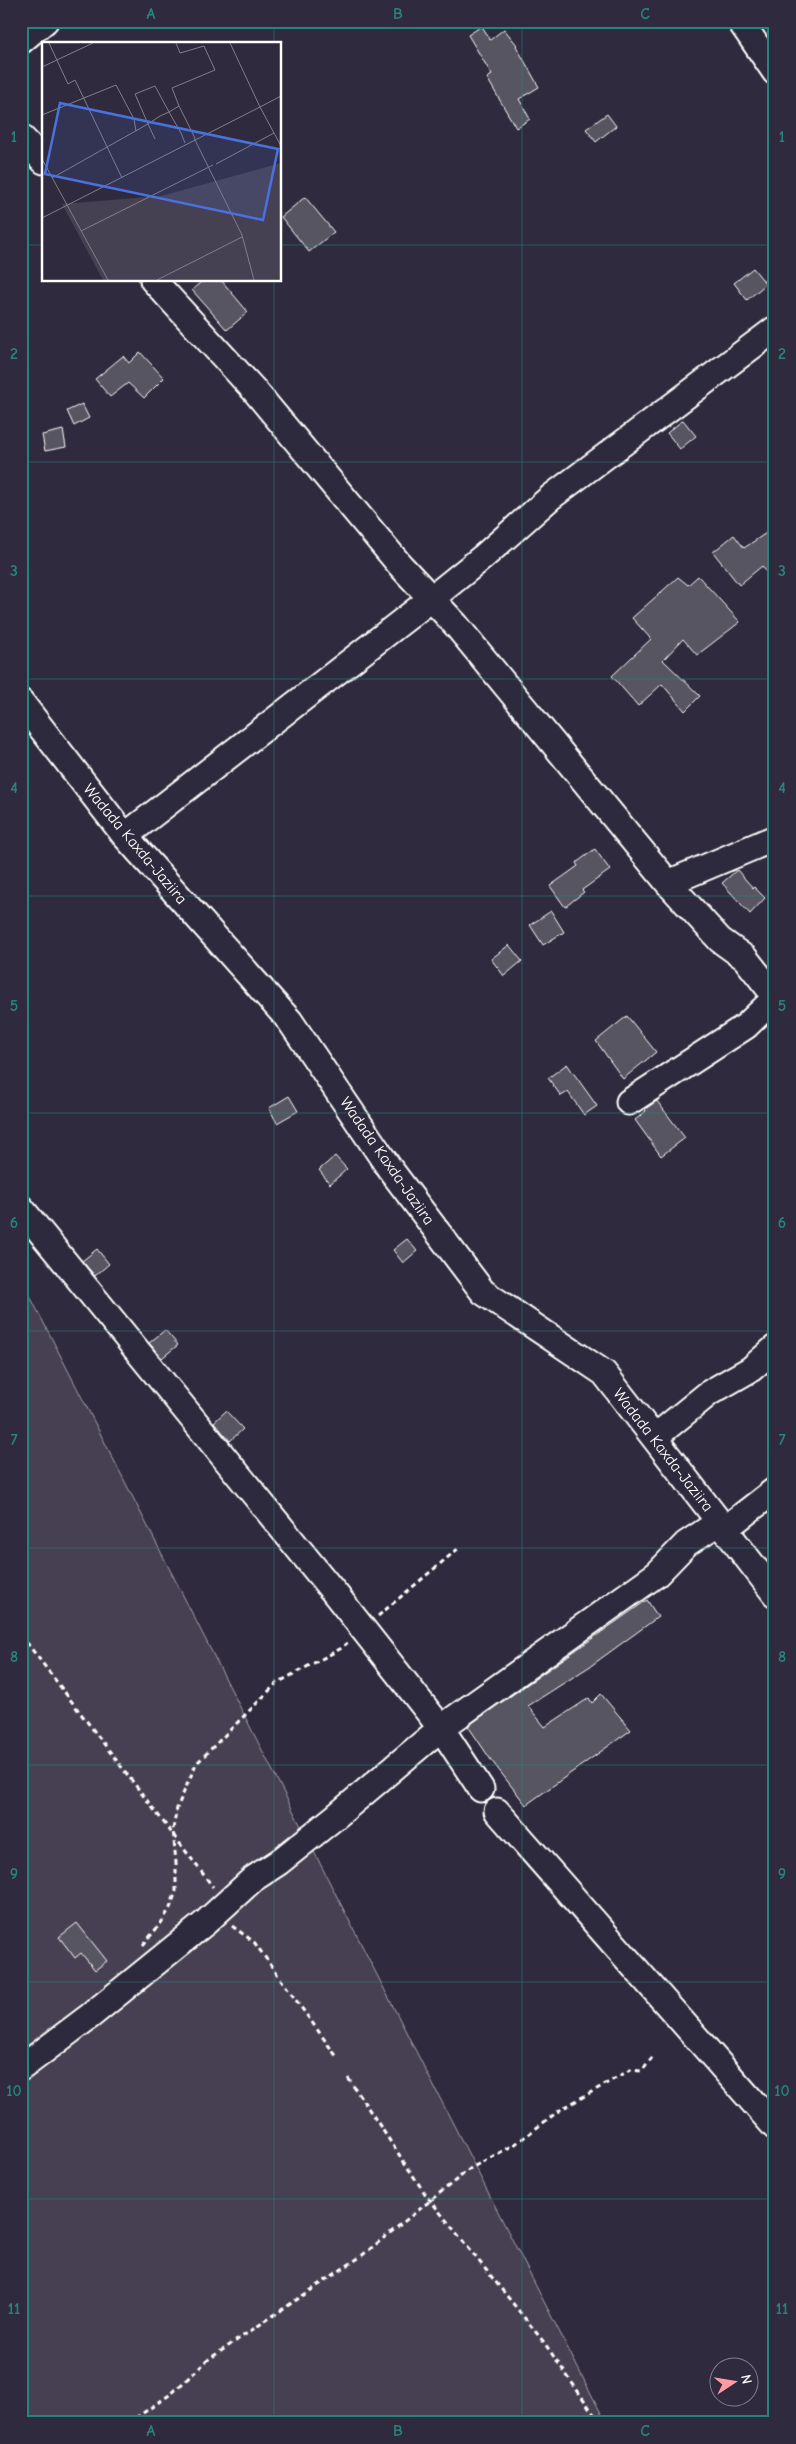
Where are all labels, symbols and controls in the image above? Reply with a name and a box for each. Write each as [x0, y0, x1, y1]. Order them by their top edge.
text: A [147, 5, 156, 23]
text: B [393, 5, 403, 23]
text: C [640, 5, 650, 23]
inset map [42, 42, 281, 281]
text: 1 [11, 128, 17, 146]
text: 1 [779, 128, 785, 146]
text: 2 [10, 345, 18, 363]
text: 2 [778, 345, 786, 363]
text: 3 [10, 562, 18, 580]
text: 3 [778, 562, 786, 580]
text: 4 [10, 779, 18, 797]
text: 4 [778, 779, 786, 797]
street label: Wadada Kaxda-Jaziira [79, 780, 191, 908]
text: 5 [10, 997, 18, 1015]
text: 5 [778, 997, 786, 1015]
street label: Wadada Kaxda-Jaziira [336, 1094, 438, 1228]
text: 6 [10, 1214, 18, 1232]
text: 6 [778, 1214, 786, 1232]
street label: Wadada Kaxda-Jaziira [609, 1385, 717, 1515]
text: 7 [10, 1431, 18, 1449]
text: 7 [778, 1431, 786, 1449]
text: 8 [10, 1648, 18, 1666]
text: 8 [778, 1648, 786, 1666]
text: 9 [10, 1865, 18, 1883]
text: 9 [778, 1865, 786, 1883]
text: 10 [6, 2082, 22, 2100]
text: 10 [774, 2082, 790, 2100]
text: 11 [8, 2300, 20, 2318]
text: 11 [776, 2300, 788, 2318]
north arrow [708, 2356, 758, 2406]
text: N [737, 2373, 755, 2386]
text: A [147, 2422, 156, 2440]
text: B [393, 2422, 403, 2440]
text: C [640, 2422, 650, 2440]

